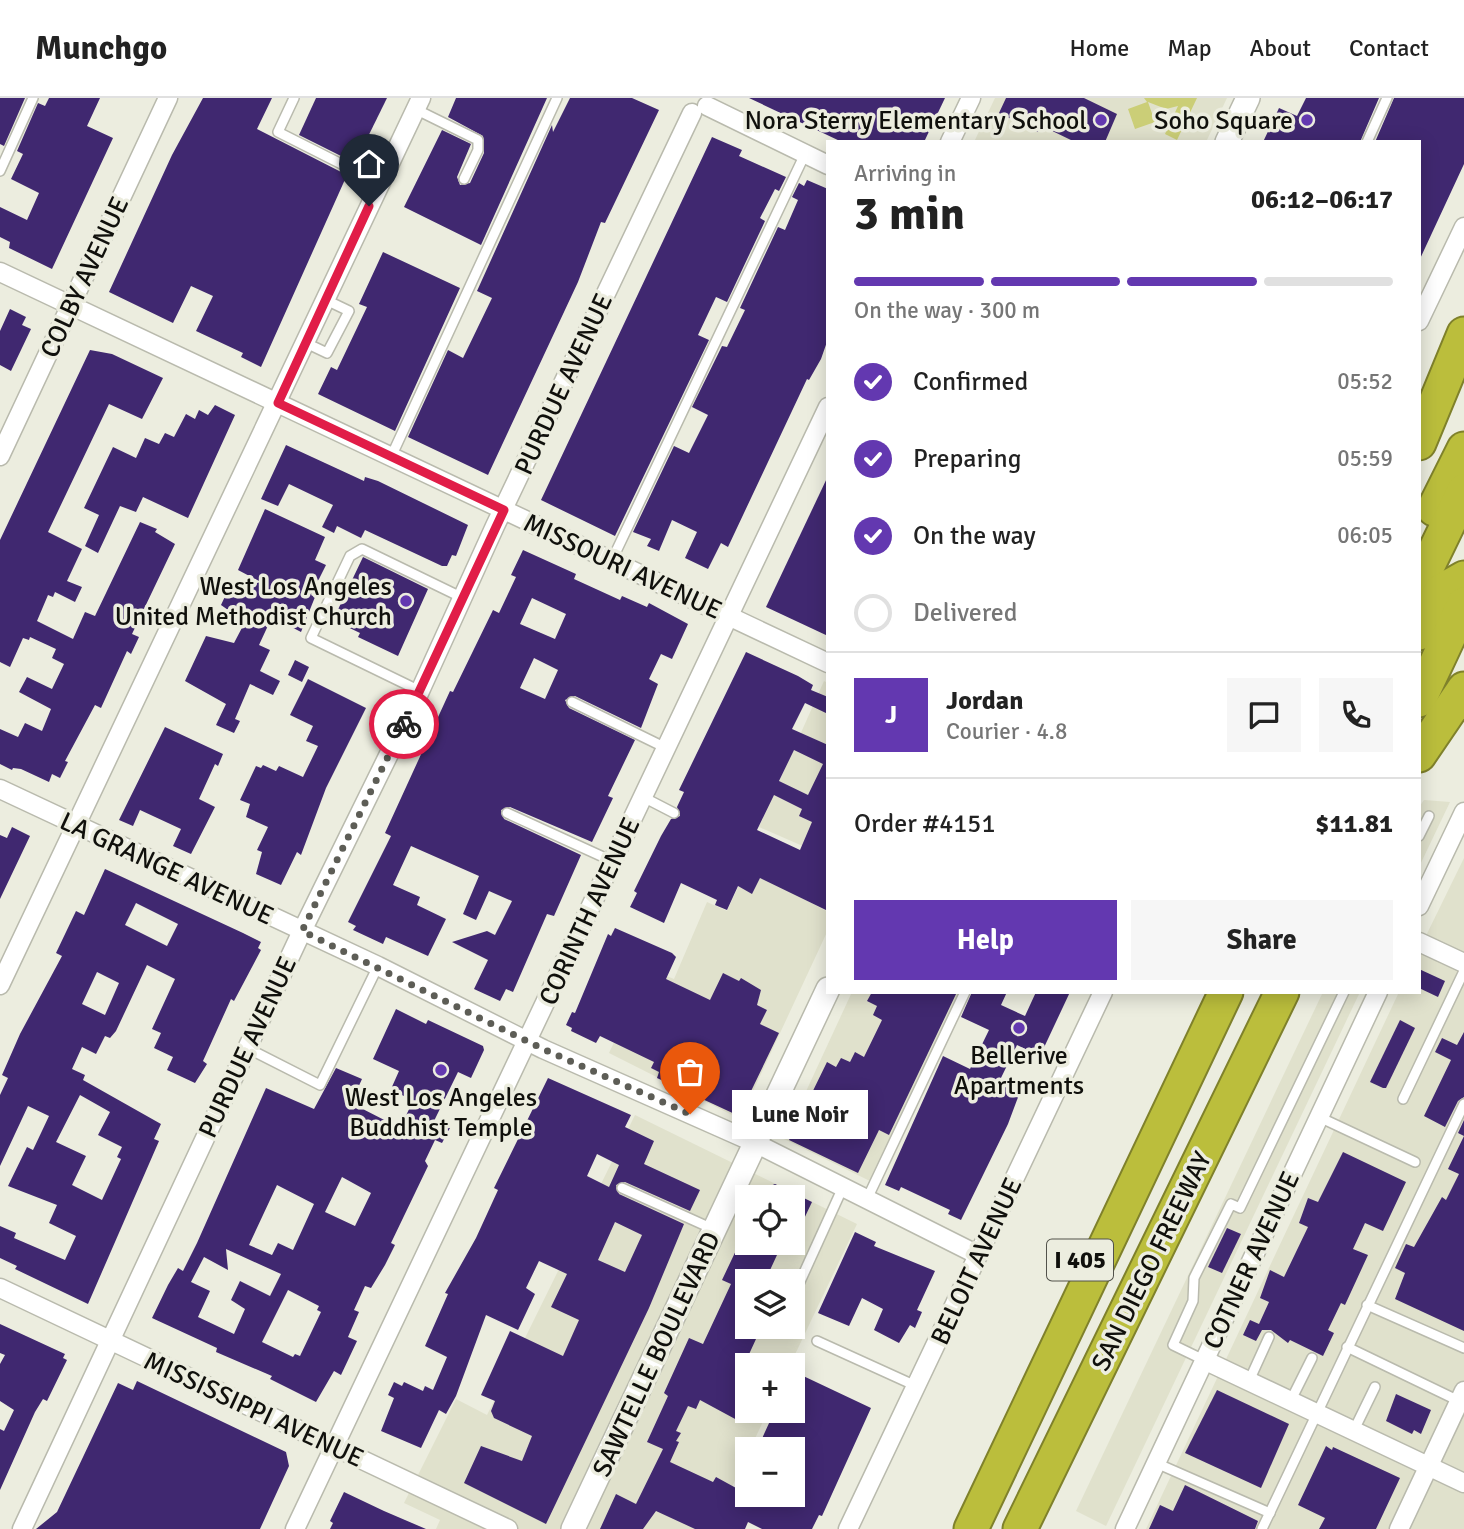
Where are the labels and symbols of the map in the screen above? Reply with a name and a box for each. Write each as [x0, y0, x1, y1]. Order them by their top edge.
place label: Nora Sterry Elementary School [745, 105, 1087, 137]
place label: Soho Square [1154, 105, 1293, 137]
marker: Nora Sterry Elementary School [1093, 112, 1109, 128]
marker: Soho Square [1299, 112, 1315, 128]
pin [339, 134, 399, 206]
street label: COLBY AVENUE [34, 192, 136, 363]
street label: PURDUE AVENUE [508, 289, 620, 480]
street label: MISSOURI AVENUE [518, 507, 727, 627]
place label: West Los Angeles United Methodist Church [115, 571, 392, 633]
marker: West Los Angeles United Methodist Church [398, 593, 414, 609]
courier [369, 689, 439, 759]
street label: LA GRANGE AVENUE [55, 805, 278, 932]
street label: CORINTH AVENUE [532, 812, 647, 1010]
street label: PURDUE AVENUE [192, 952, 304, 1143]
marker: Bellerive Apartments [1011, 1020, 1027, 1036]
place label: Bellerive Apartments [954, 1040, 1084, 1102]
pin [660, 1042, 720, 1114]
marker: West Los Angeles Buddhist Temple [433, 1062, 449, 1078]
place label: West Los Angeles Buddhist Temple [345, 1082, 537, 1144]
callout: Lune Noir [732, 1090, 868, 1138]
street label: SAN DIEGO FREEWAY [1085, 1147, 1219, 1376]
street label: COTNER AVENUE [1197, 1166, 1307, 1354]
street label: BELOIT AVENUE [924, 1173, 1030, 1350]
street label: SAWTELLE BOULEVARD [586, 1227, 728, 1482]
road number: I 405 [1047, 1240, 1113, 1280]
street label: MISSISSIPPI AVENUE [139, 1345, 368, 1475]

